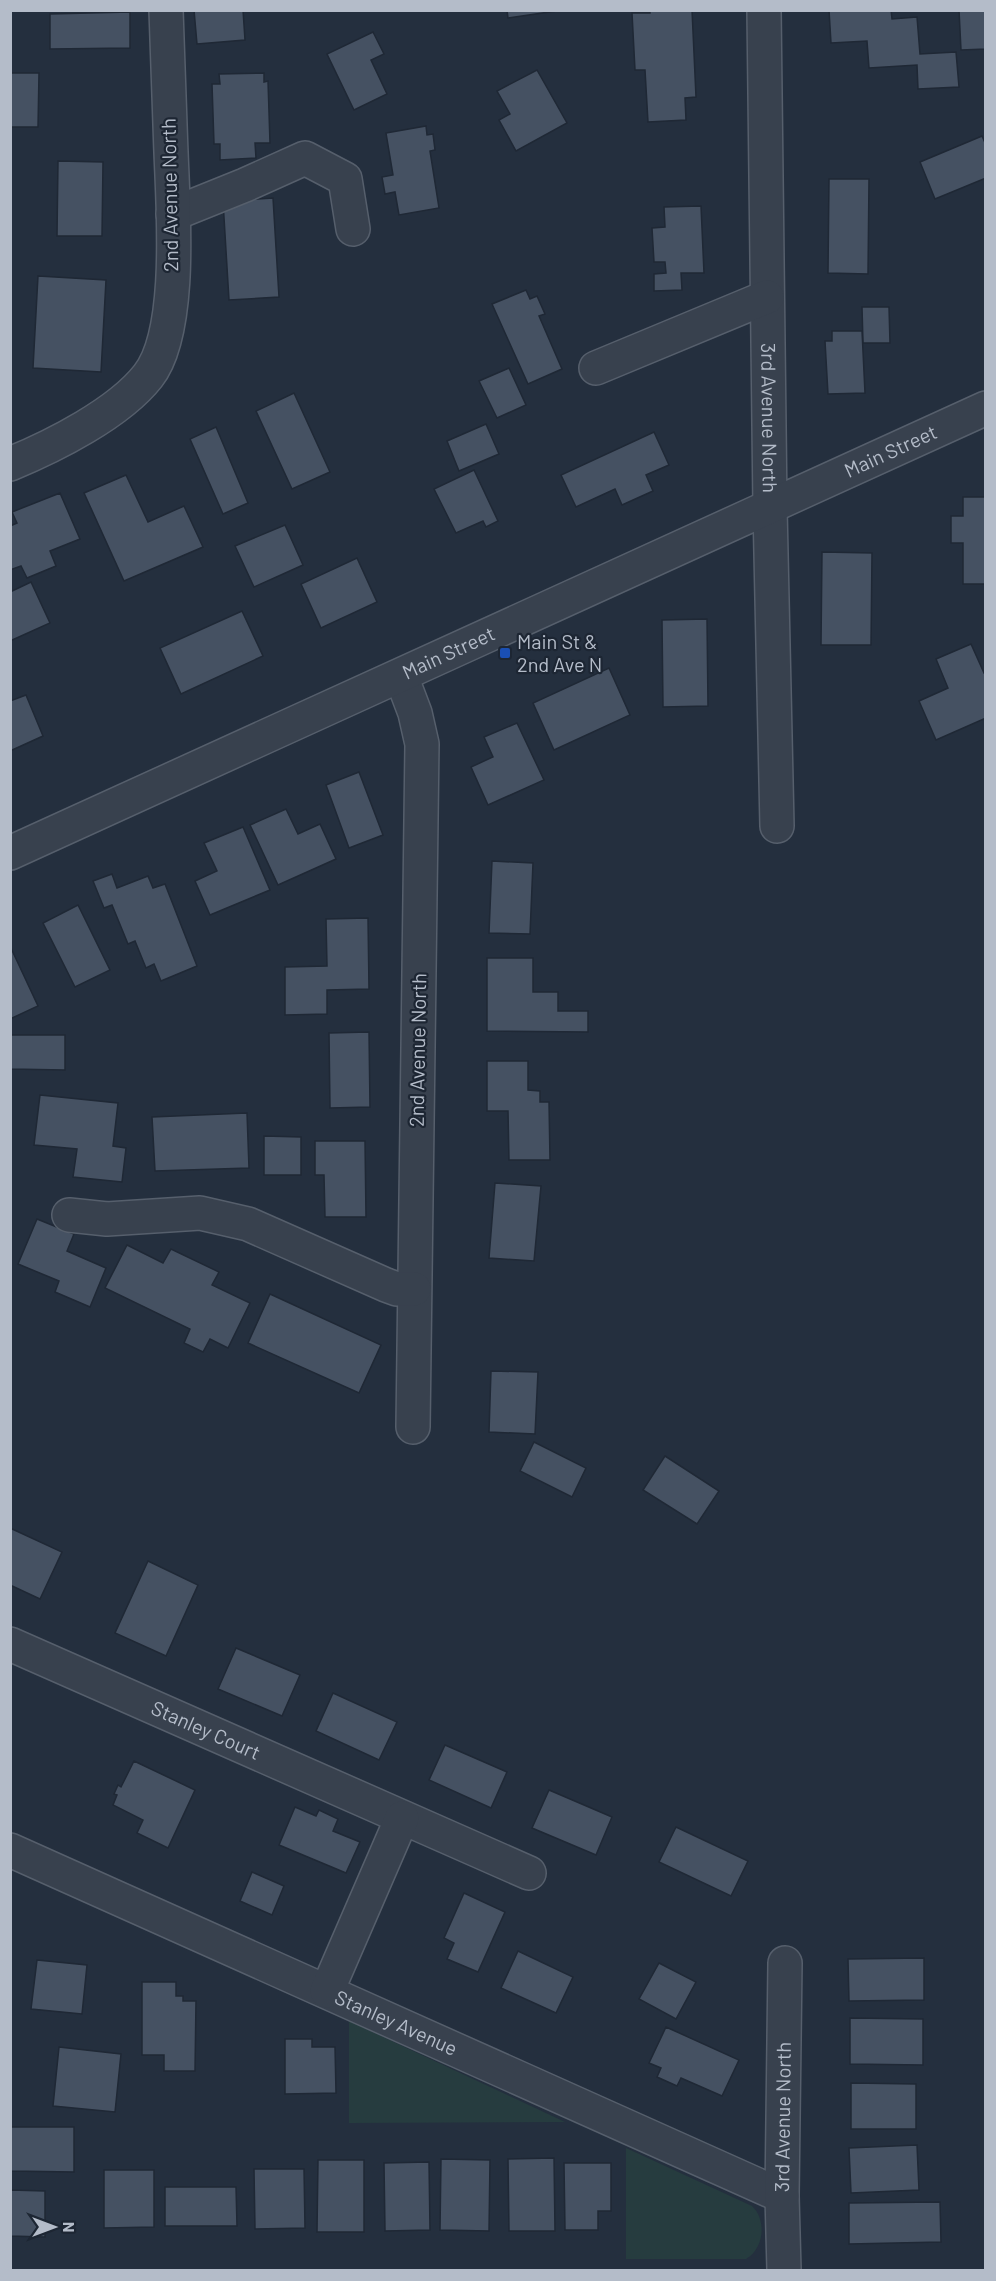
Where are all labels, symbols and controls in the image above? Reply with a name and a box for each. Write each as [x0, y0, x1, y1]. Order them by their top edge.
street label: 2nd Avenue North [156, 118, 182, 272]
street label: 3rd Avenue North [757, 343, 783, 493]
street label: Main Street [840, 419, 940, 482]
street label: Main Street [398, 621, 498, 684]
place label: Main St & 2nd Ave N [517, 629, 602, 676]
marker: Main St & 2nd Ave N [498, 646, 512, 660]
street label: 2nd Avenue North [404, 973, 430, 1127]
street label: Stanley Court [148, 1695, 264, 1764]
street label: Stanley Avenue [331, 1984, 461, 2060]
street label: 3rd Avenue North [769, 2042, 795, 2192]
north arrow [24, 2197, 84, 2257]
text: N [60, 2222, 79, 2232]

